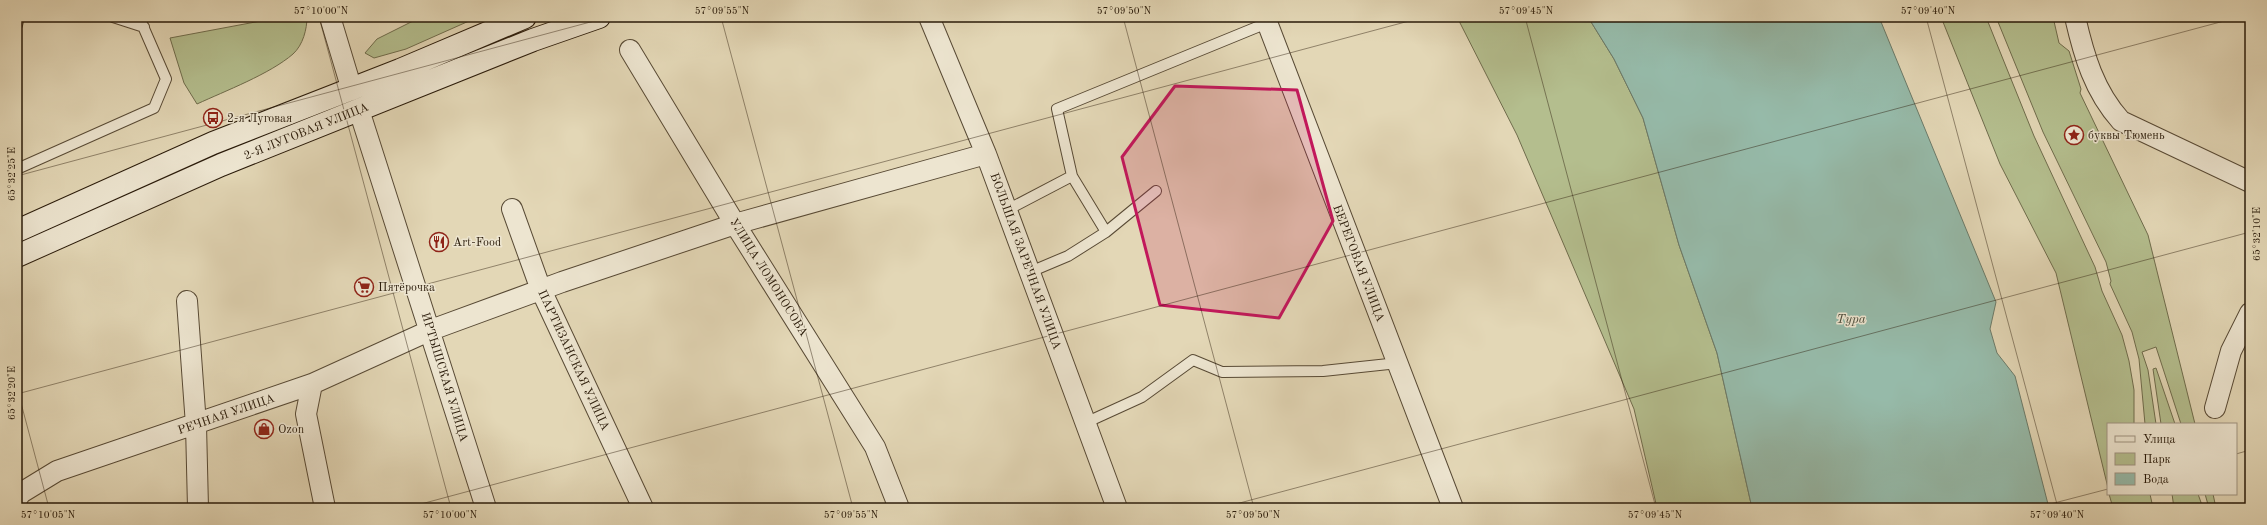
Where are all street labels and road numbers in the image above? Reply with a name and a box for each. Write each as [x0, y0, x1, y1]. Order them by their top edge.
street label: 2-Я ЛУГОВАЯ УЛИЦА [242, 101, 370, 162]
street label: БОЛЬШАЯ ЗАРЕЧНАЯ УЛИЦА [987, 171, 1063, 351]
street label: БЕРЕГОВАЯ УЛИЦА [1330, 203, 1386, 324]
street label: УЛИЦА ЛОМОНОСОВА [727, 217, 809, 339]
street label: ПАРТИЗАНСКАЯ УЛИЦА [535, 288, 611, 433]
street label: ИРТЫШСКАЯ УЛИЦА [419, 311, 469, 443]
street label: РЕЧНАЯ УЛИЦА [176, 393, 276, 437]

